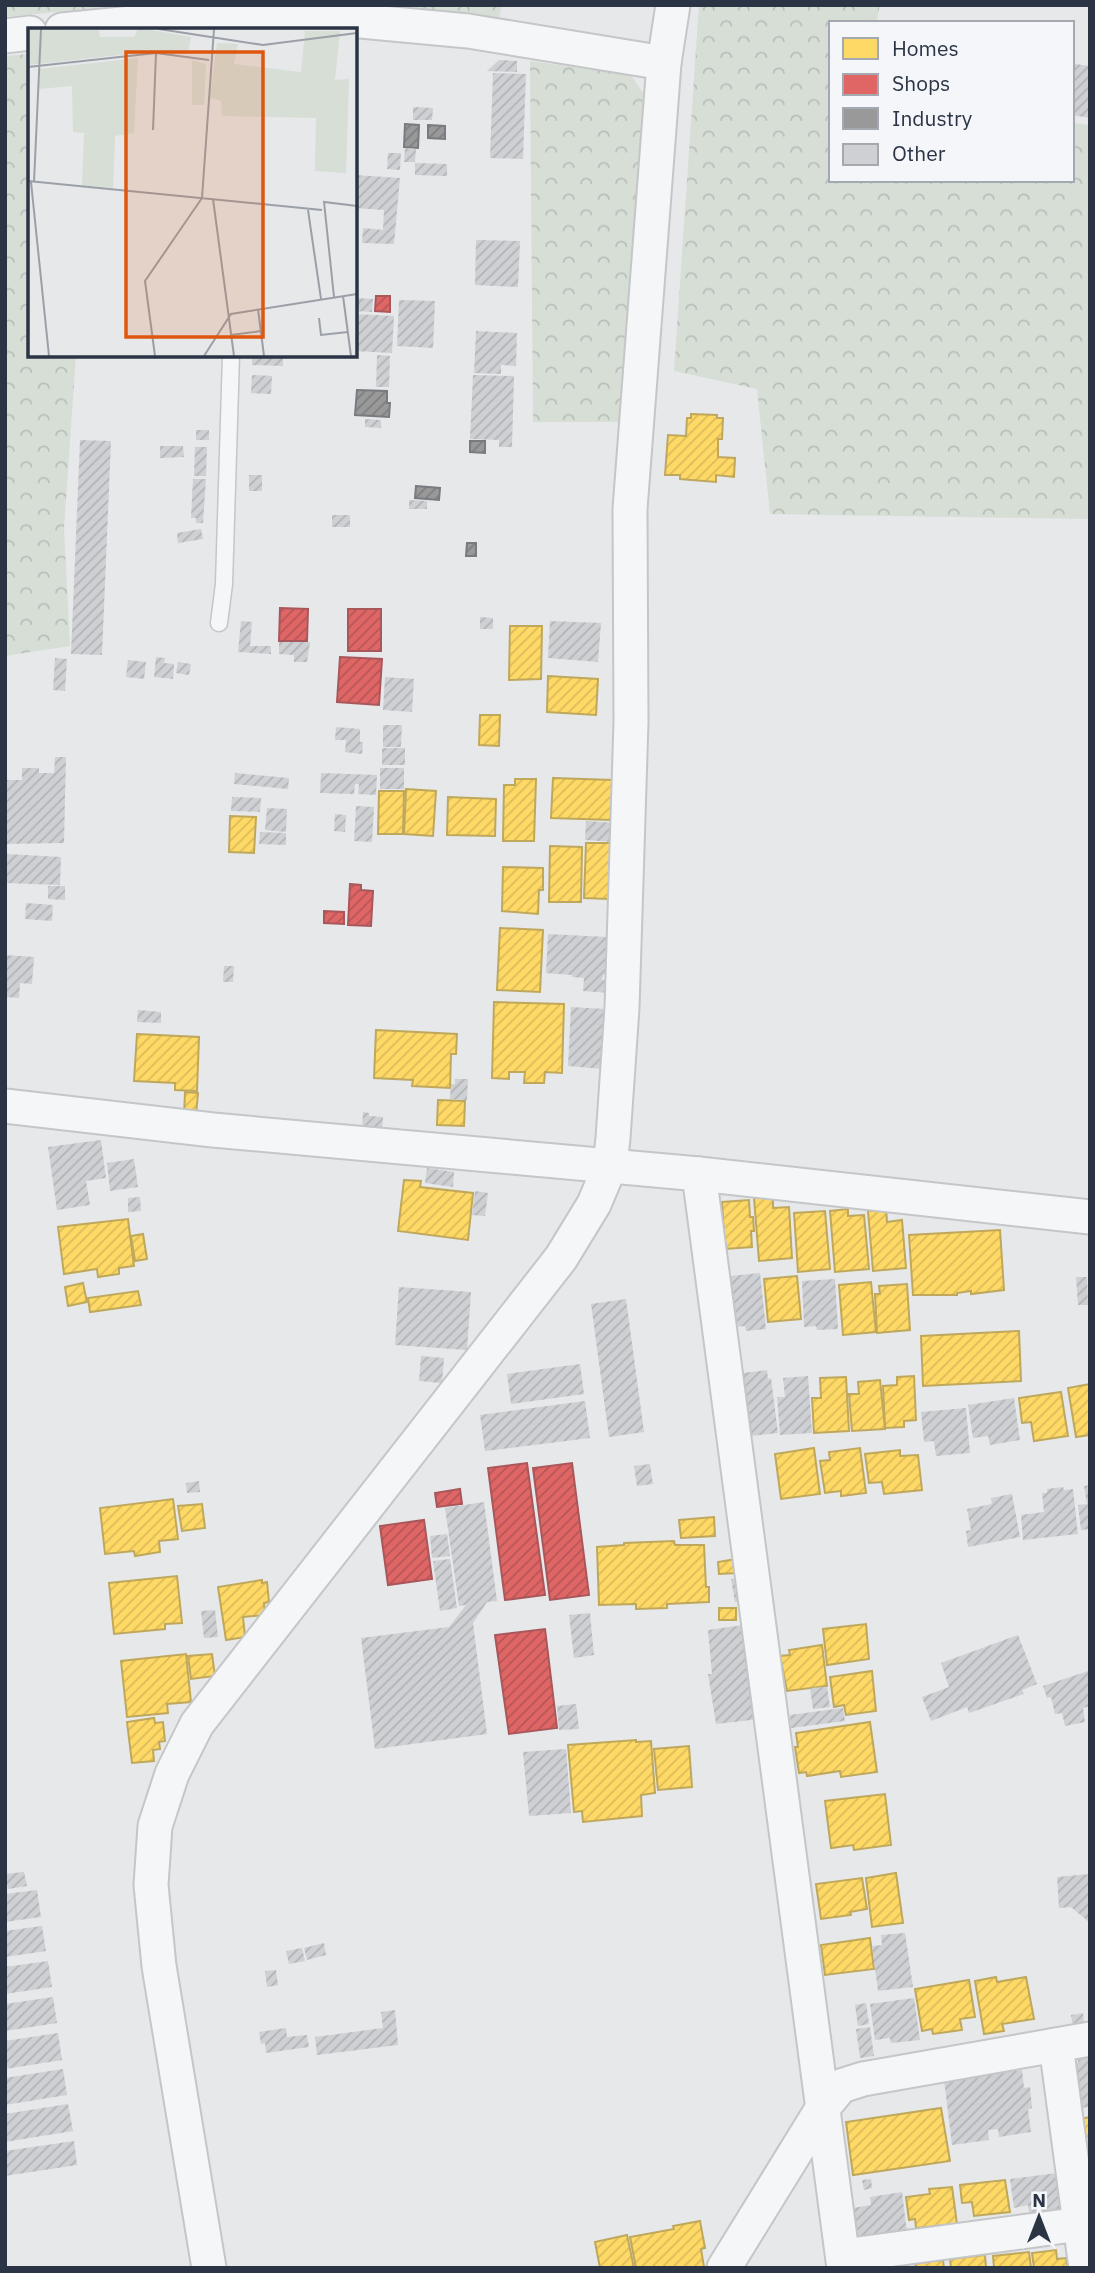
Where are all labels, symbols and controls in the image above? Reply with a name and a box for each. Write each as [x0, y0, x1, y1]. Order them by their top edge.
legend [829, 21, 1074, 182]
inset map [28, 28, 357, 357]
text: Homes [892, 34, 959, 62]
text: Shops [892, 69, 950, 97]
text: Industry [892, 104, 973, 132]
text: Other [892, 139, 946, 167]
north arrow [1004, 2182, 1074, 2252]
text: N [1032, 2188, 1046, 2212]

